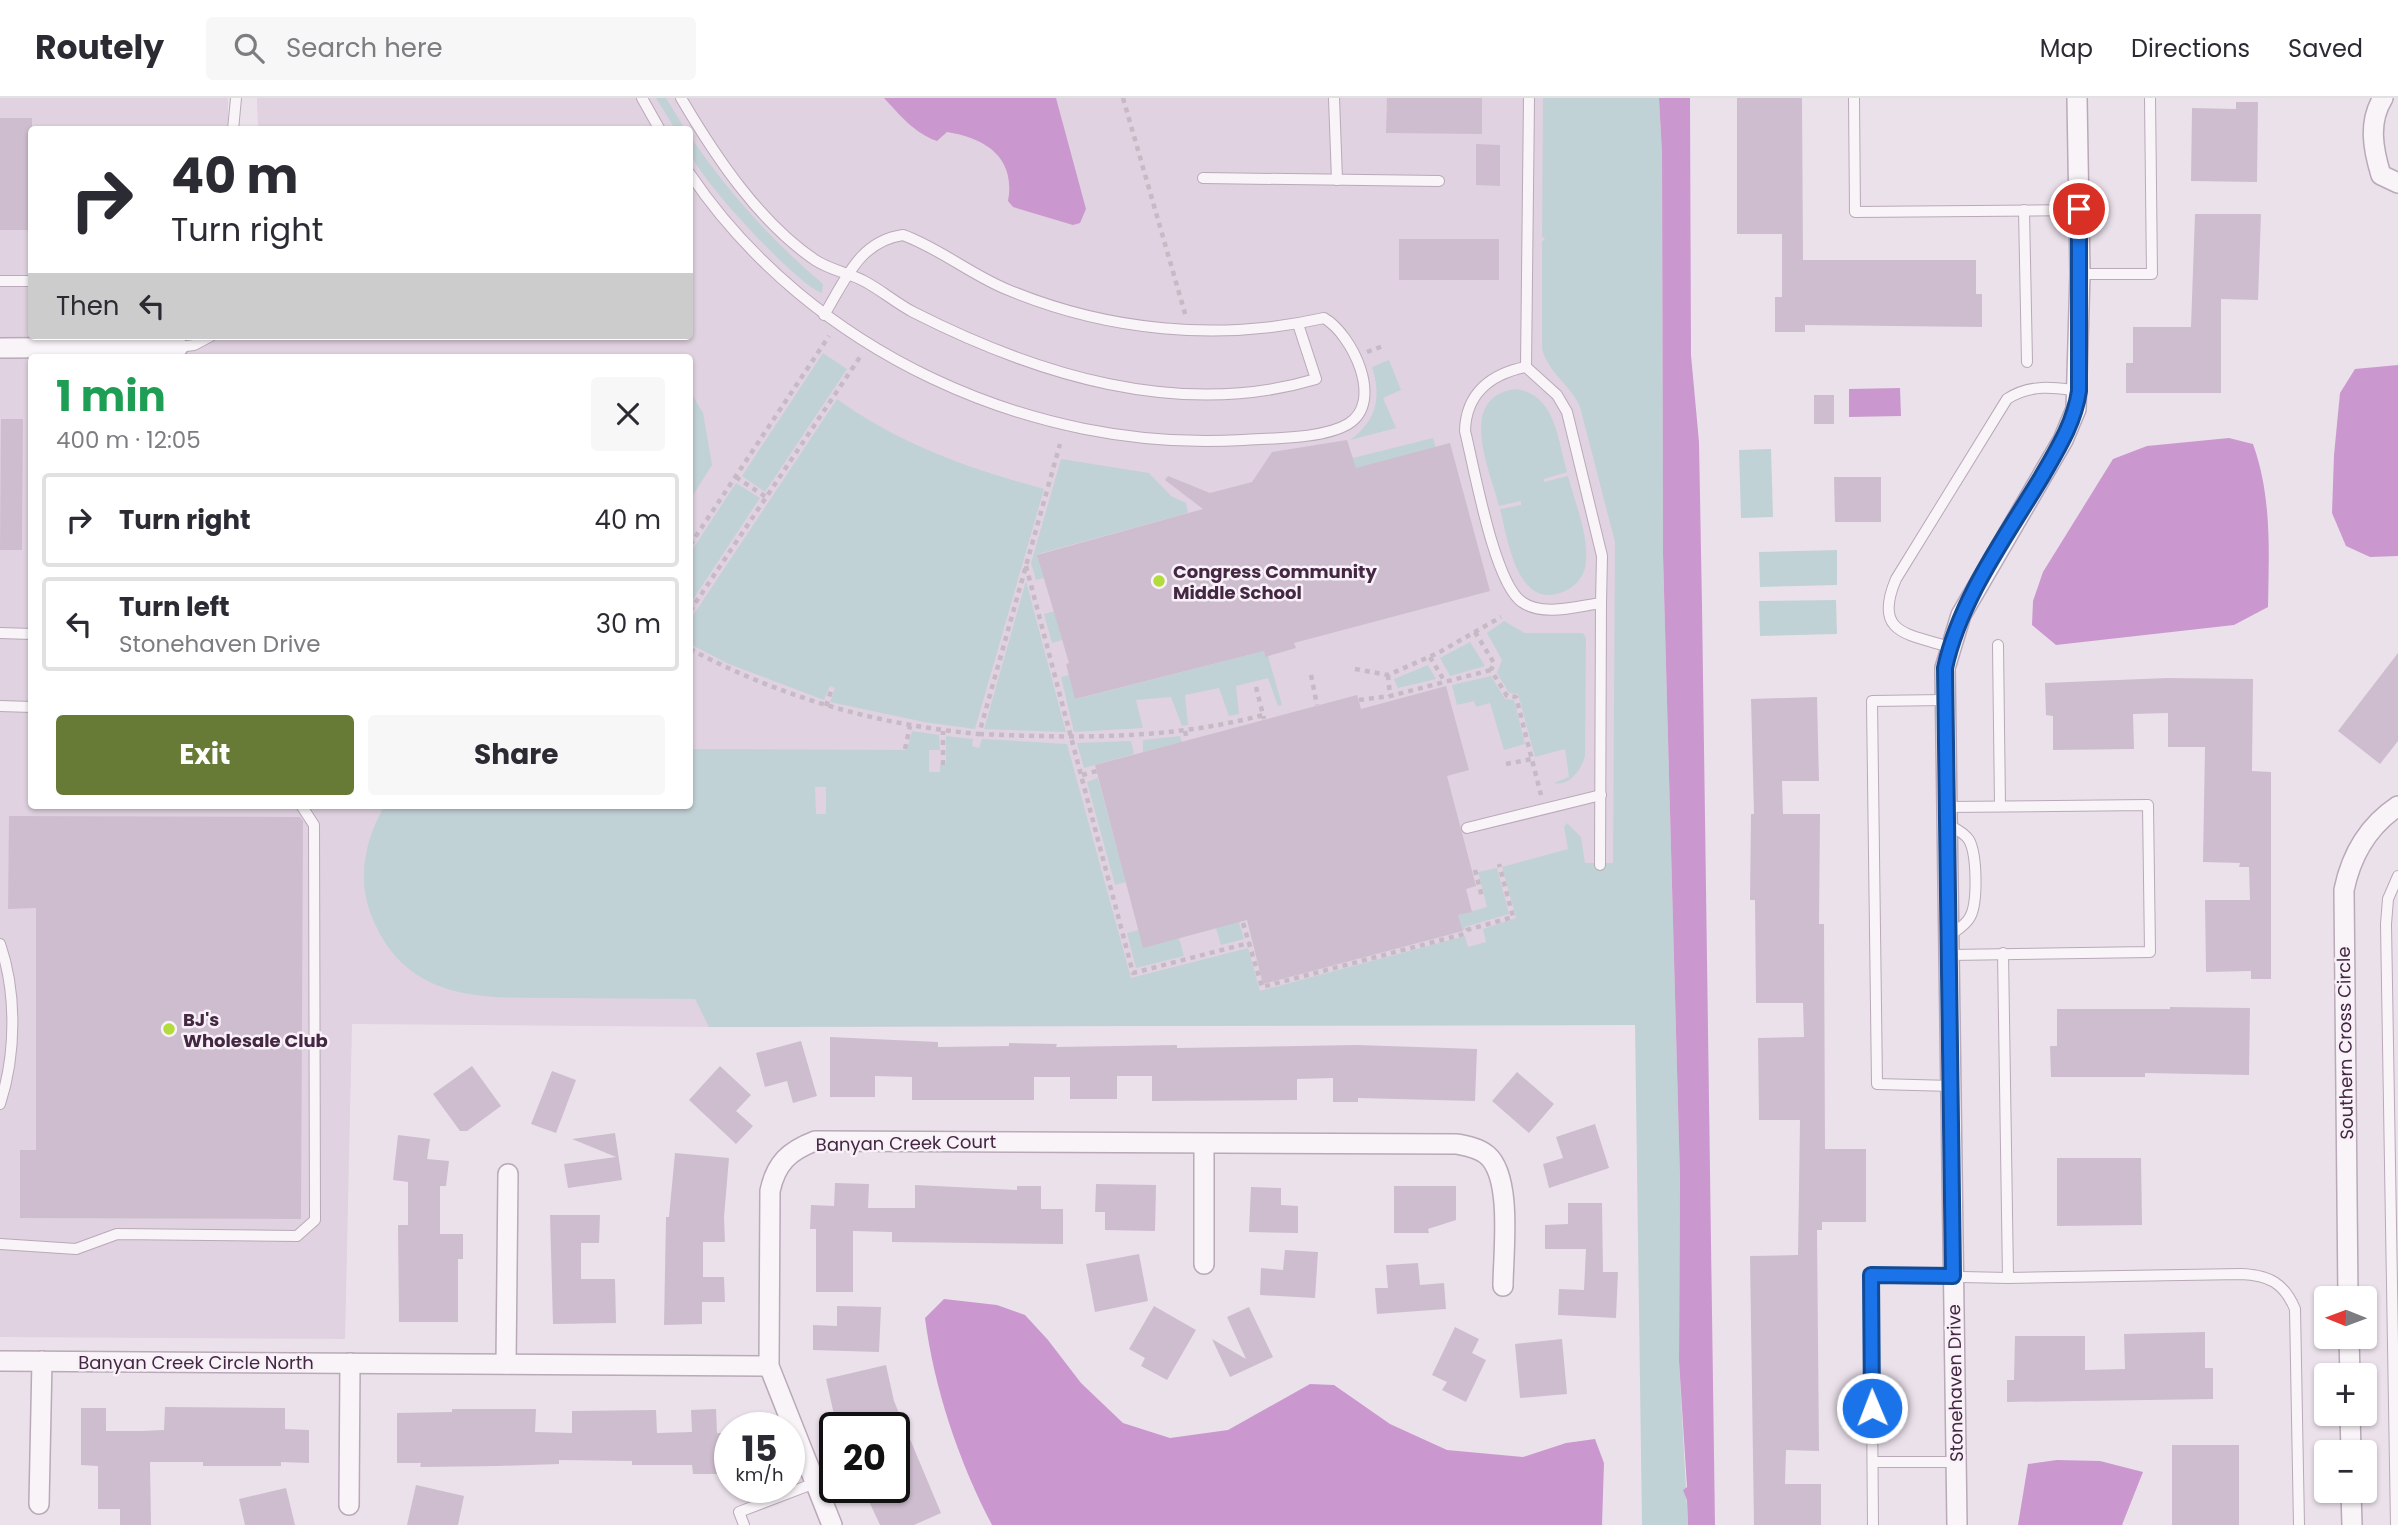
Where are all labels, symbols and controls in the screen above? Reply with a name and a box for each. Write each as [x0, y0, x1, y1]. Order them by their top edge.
search box [206, 17, 696, 80]
text: Routely [35, 24, 164, 71]
icon: search [230, 29, 268, 67]
text: Search here [286, 30, 443, 66]
text: Map [2040, 32, 2093, 65]
text: Directions [2131, 32, 2250, 65]
text: Saved [2288, 32, 2363, 65]
text: 40 m [171, 142, 298, 210]
icon: right [56, 154, 147, 245]
pin [2049, 179, 2109, 239]
icon: arrive [2060, 190, 2098, 228]
text: Turn right [171, 207, 323, 252]
icon: left [133, 287, 171, 325]
text: Then [56, 288, 119, 324]
text: 1 min [56, 367, 166, 426]
button: close [591, 377, 665, 451]
text: 400 m · 12:05 [56, 424, 201, 456]
icon: right [60, 501, 98, 539]
text: Turn right [119, 502, 251, 538]
text: 40 m [595, 502, 661, 538]
place label: Congress Community Middle School [1173, 559, 1377, 605]
marker: Congress Community Middle School [1151, 573, 1167, 589]
text: Turn left [119, 589, 230, 625]
icon: left [60, 605, 98, 643]
text: 30 m [596, 606, 661, 642]
text: Stonehaven Drive [119, 628, 321, 660]
button: Exit [56, 715, 354, 795]
button: Share [368, 715, 665, 795]
street label: Southern Cross Circle [2331, 946, 2359, 1140]
place label: BJ's Wholesale Club [183, 1007, 328, 1053]
marker: BJ's Wholesale Club [161, 1021, 177, 1037]
street label: Banyan Creek Court [816, 1129, 996, 1157]
north arrow [2314, 1286, 2376, 1349]
map controls [2314, 1286, 2377, 1503]
street label: Stonehaven Drive [1941, 1304, 1969, 1462]
street label: Banyan Creek Circle North [78, 1350, 314, 1375]
button: + [2314, 1363, 2377, 1426]
position arrow [1835, 1371, 1909, 1445]
speed limit sign: 20 [819, 1412, 910, 1503]
text: 15 [742, 1424, 777, 1473]
button: − [2314, 1440, 2377, 1503]
text: km/h [736, 1462, 783, 1487]

